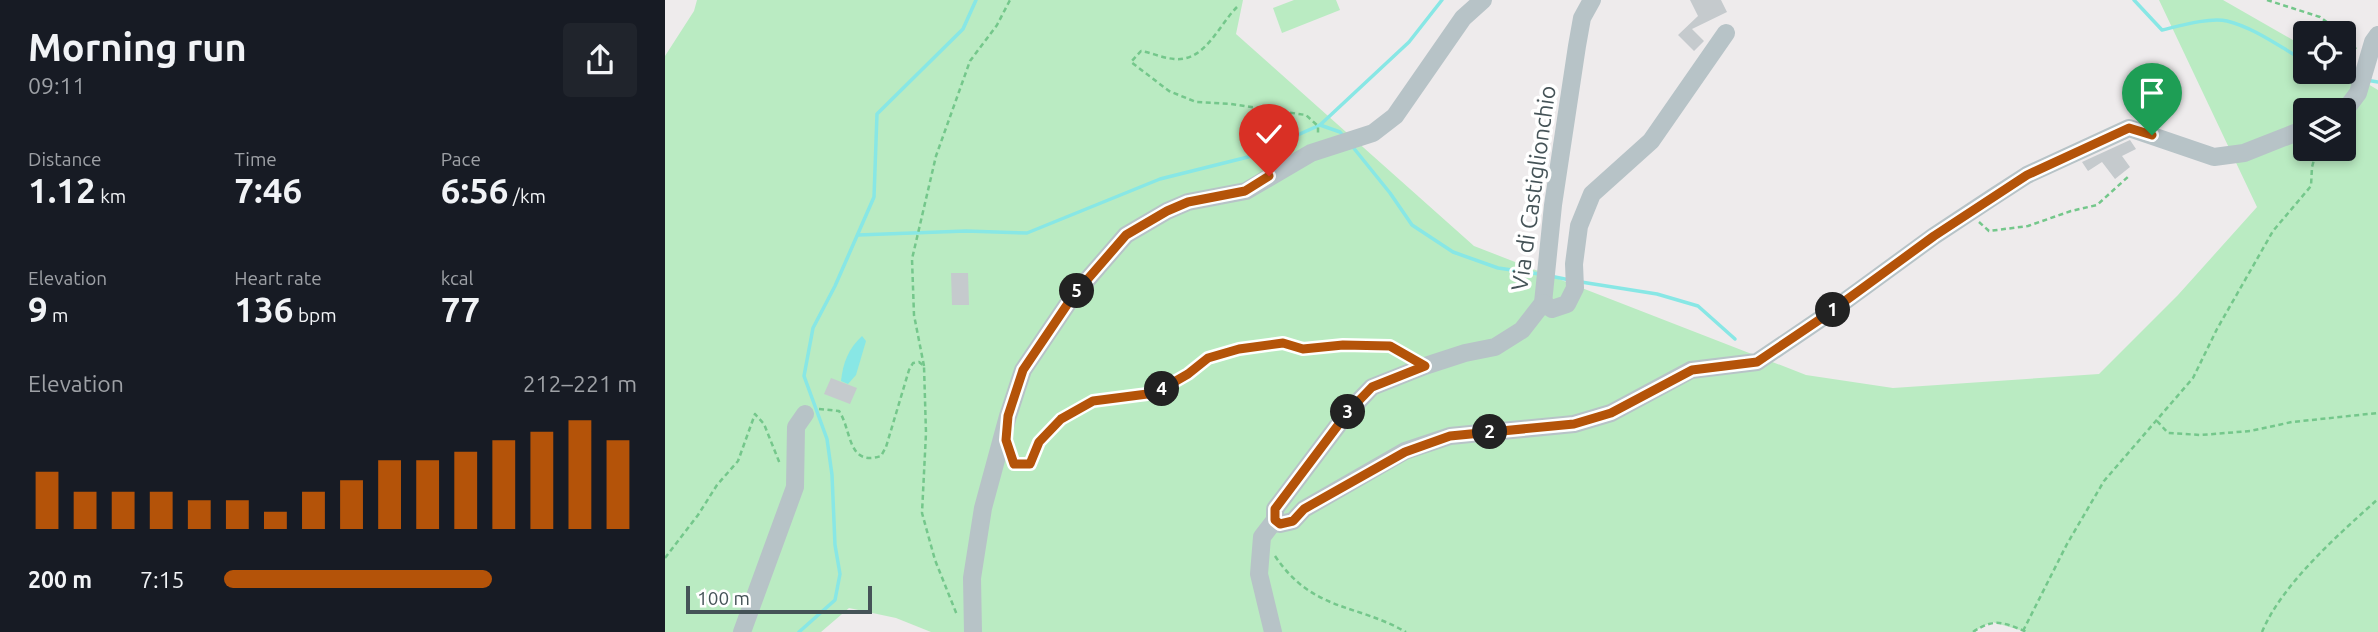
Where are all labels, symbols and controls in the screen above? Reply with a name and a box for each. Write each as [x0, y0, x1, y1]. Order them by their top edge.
map controls [2293, 21, 2356, 161]
button: locate [2293, 21, 2356, 84]
button: share [563, 23, 637, 97]
text: Morning run [28, 26, 247, 68]
pin [2122, 63, 2182, 135]
text: 09:11 [28, 73, 86, 98]
icon: arrive [2133, 74, 2171, 112]
street label: Via di Castiglionchio [1506, 84, 1560, 292]
button: layers [2293, 98, 2356, 161]
pin [1239, 104, 1299, 176]
icon: check [1250, 115, 1288, 153]
text: Distance [28, 148, 102, 170]
text: Time [234, 148, 277, 170]
text: Pace [441, 148, 481, 170]
text: 1.12 [28, 170, 96, 210]
text: 7:46 [234, 170, 302, 210]
text: 6:56 [441, 170, 509, 210]
text: km [96, 185, 126, 207]
text: /km [509, 185, 546, 207]
text: Elevation [28, 267, 107, 289]
text: Heart rate [234, 267, 322, 289]
text: kcal [441, 267, 473, 289]
pin: 5 [1059, 274, 1095, 308]
text: 5 [1071, 279, 1082, 301]
text: 9 [28, 289, 48, 329]
text: 136 [234, 289, 294, 329]
text: 77 [441, 289, 480, 329]
pin: 1 [1815, 292, 1851, 328]
text: 1 [1827, 298, 1838, 320]
text: m [48, 304, 69, 326]
text: bpm [294, 304, 337, 326]
text: Elevation [28, 371, 124, 396]
text: 212–221 m [523, 371, 637, 396]
pin: 4 [1145, 372, 1179, 406]
text: 4 [1156, 377, 1167, 399]
pin: 3 [1331, 394, 1365, 430]
text: 3 [1342, 400, 1353, 422]
pin: 2 [1473, 414, 1507, 450]
text: 2 [1484, 420, 1495, 442]
text: 200 m [28, 567, 92, 592]
text: 7:15 [140, 567, 185, 592]
scale bar [686, 583, 871, 615]
text: 100 m [697, 587, 750, 609]

